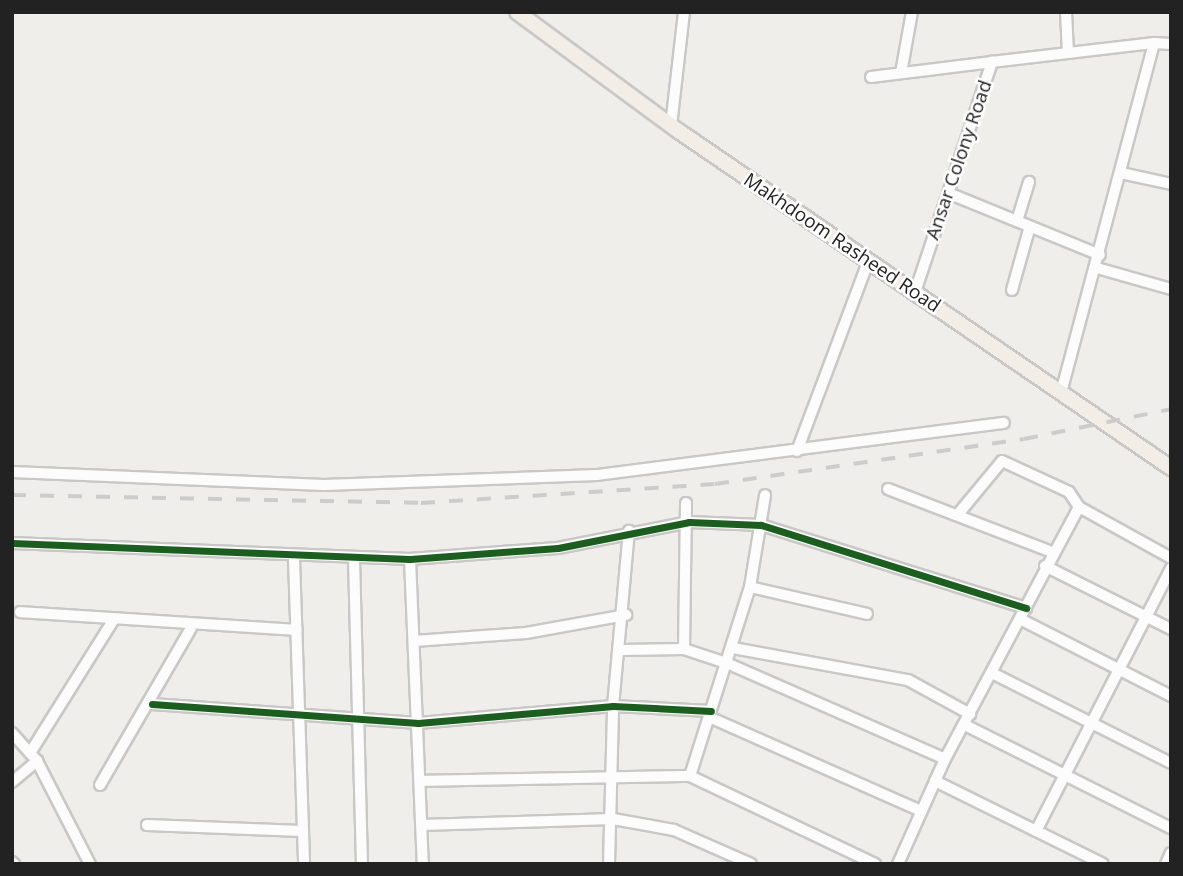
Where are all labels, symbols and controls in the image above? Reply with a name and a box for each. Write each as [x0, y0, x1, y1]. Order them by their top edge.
street label: Ansar Colony Road [921, 77, 997, 243]
street label: Makhdoom Rasheed Road [739, 169, 945, 317]

